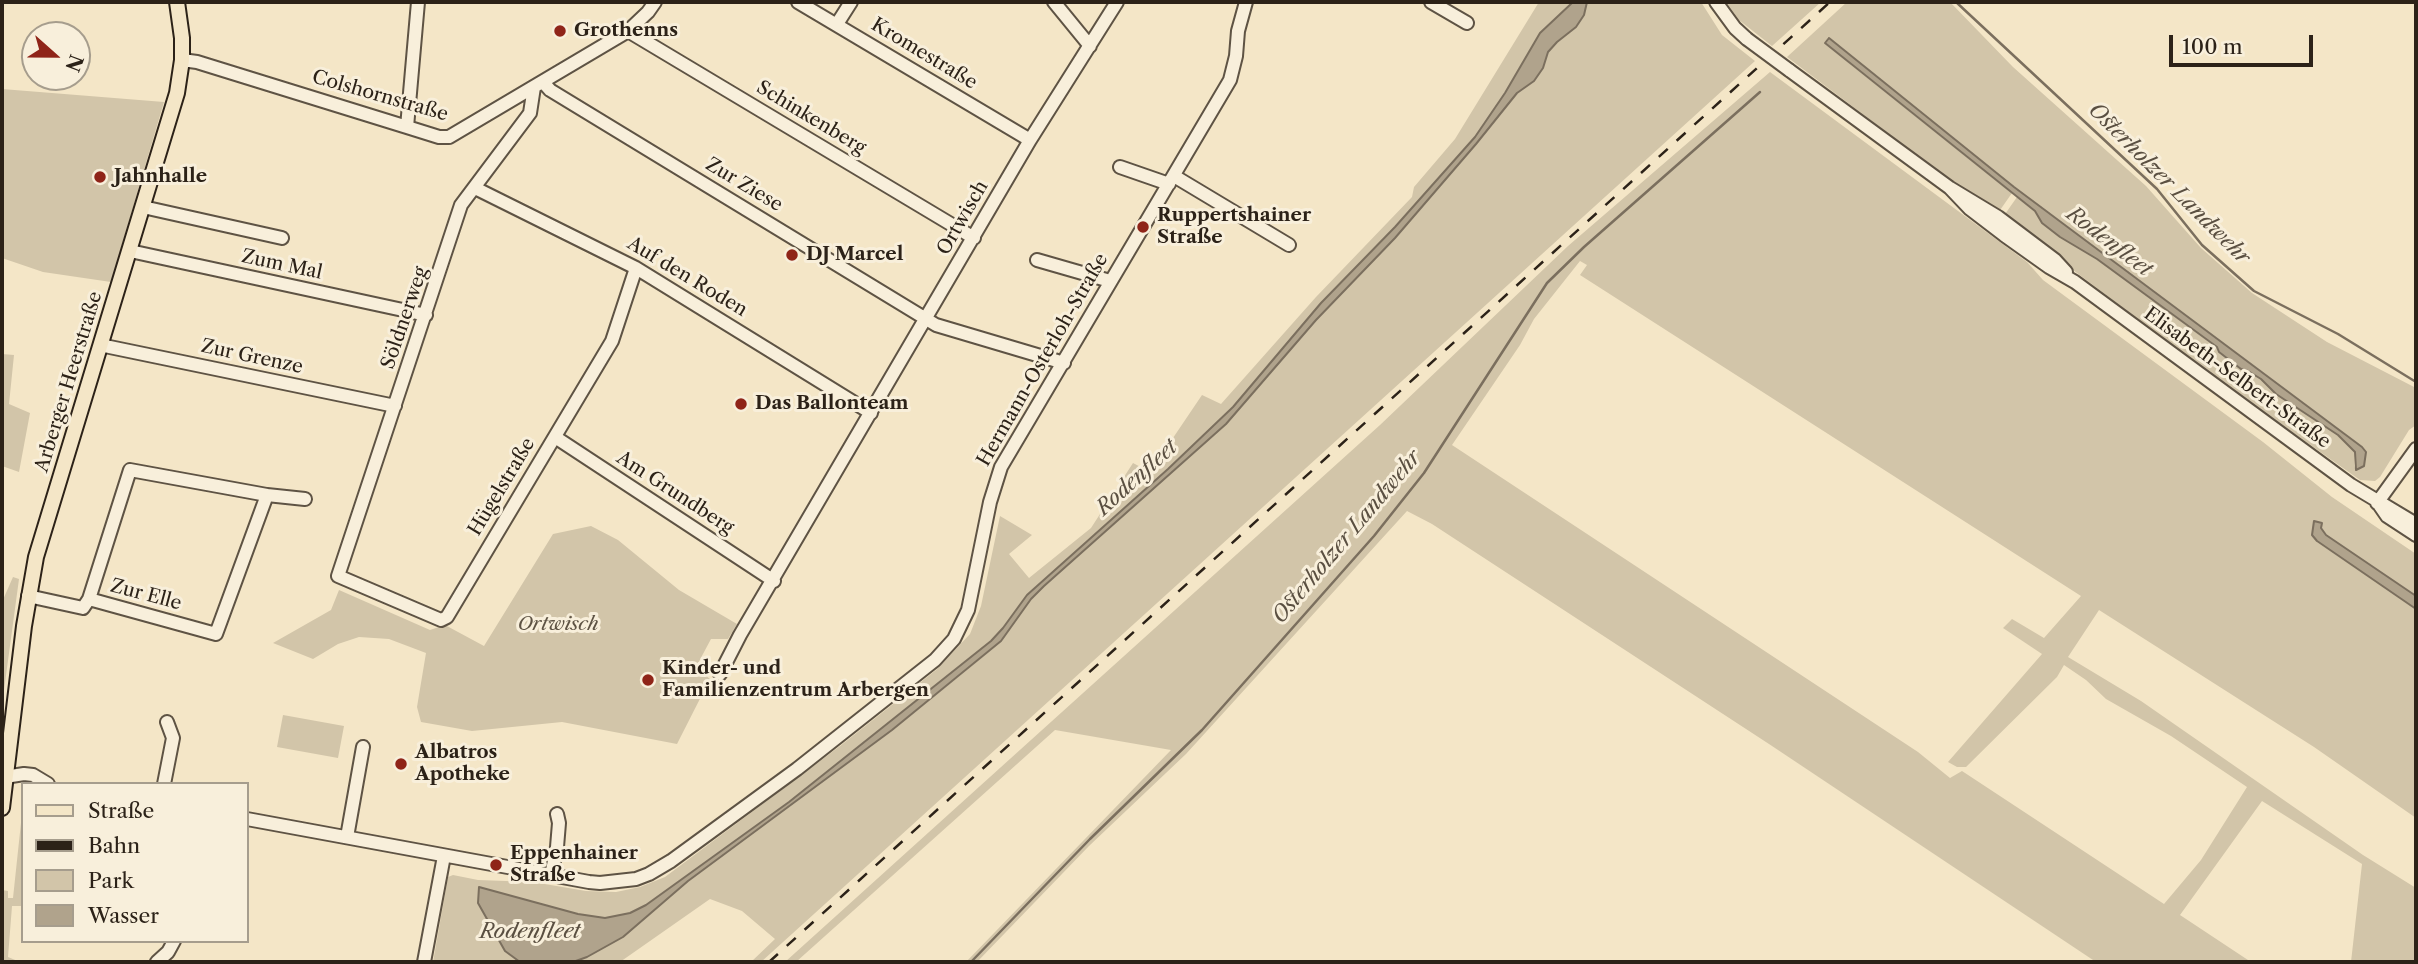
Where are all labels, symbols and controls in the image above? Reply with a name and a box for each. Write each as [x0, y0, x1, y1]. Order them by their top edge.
street label: Kromestraße [867, 14, 981, 94]
place label: Grothenns [574, 20, 678, 42]
north arrow [21, 21, 91, 91]
scale bar [2173, 21, 2316, 65]
marker: Grothenns [552, 23, 568, 39]
text: 100 m [2182, 34, 2243, 59]
text: N [61, 51, 88, 75]
street label: Colshornstraße [309, 66, 451, 126]
street label: Schinkenberg [752, 76, 870, 160]
water label: Osterholzer Landwehr [2083, 98, 2255, 270]
street label: Zur Ziese [701, 153, 787, 217]
place label: Jahnhalle [114, 166, 207, 188]
marker: Jahnhalle [92, 169, 108, 185]
street label: Ortwisch [933, 177, 993, 259]
water label: Rodenfleet [2061, 202, 2157, 282]
place label: Ruppertshainer Straße [1157, 205, 1311, 249]
marker: Ruppertshainer Straße [1135, 219, 1151, 235]
street label: Auf den Roden [623, 232, 751, 322]
place label: DJ Marcel [806, 244, 903, 266]
street label: Zum Mal [240, 245, 324, 285]
marker: DJ Marcel [784, 247, 800, 263]
street label: Hermann-Osterloh-Straße [973, 250, 1113, 470]
street label: Söldnerweg [377, 264, 433, 372]
street label: Arberger Heerstraße [31, 289, 107, 475]
street label: Elisabeth-Selbert-Straße [2139, 303, 2335, 453]
street label: Zur Grenze [199, 335, 305, 379]
place label: Das Ballonteam [755, 393, 908, 415]
marker: Das Ballonteam [733, 396, 749, 412]
street label: Hügelstraße [464, 434, 540, 540]
water label: Rodenfleet [1091, 435, 1183, 521]
water label: Osterholzer Landwehr [1267, 445, 1427, 629]
street label: Am Grundberg [612, 447, 738, 539]
street label: Zur Elle [108, 575, 184, 615]
park label: Ortwisch [518, 614, 598, 636]
place label: Kinder- und Familienzentrum Arbergen [662, 658, 929, 702]
marker: Kinder- und Familienzentrum Arbergen [640, 672, 656, 688]
place label: Albatros Apotheke [415, 742, 510, 786]
marker: Albatros Apotheke [393, 756, 409, 772]
legend [21, 782, 248, 943]
text: Straße [88, 798, 154, 823]
text: Bahn [88, 833, 140, 858]
place label: Eppenhainer Straße [510, 843, 638, 887]
marker: Eppenhainer Straße [488, 857, 504, 873]
text: Park [88, 868, 134, 893]
text: Wasser [88, 903, 159, 928]
water label: Rodenfleet [480, 919, 580, 945]

